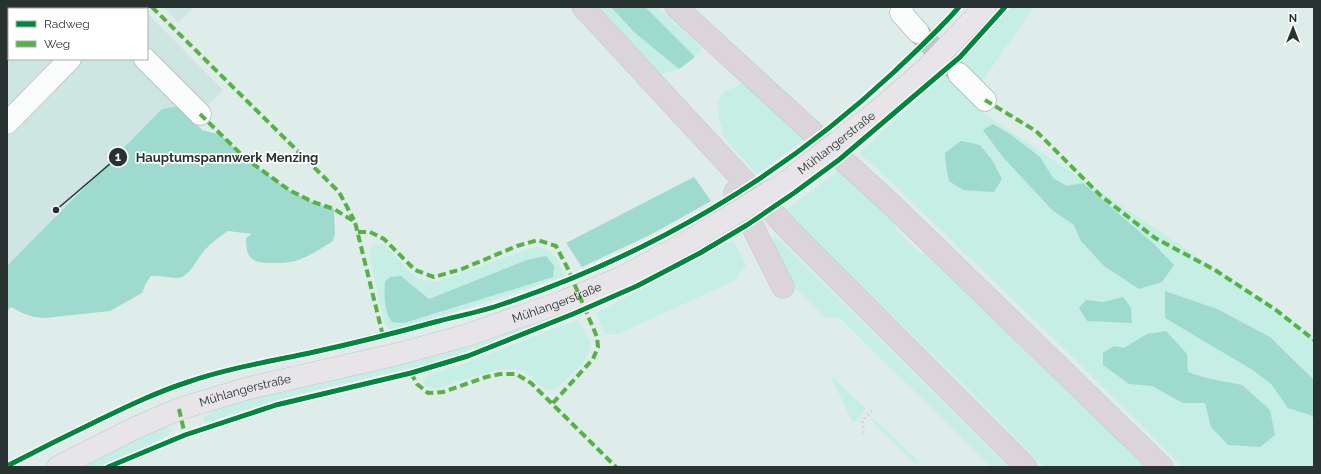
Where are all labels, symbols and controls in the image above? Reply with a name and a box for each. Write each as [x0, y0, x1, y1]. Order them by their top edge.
legend [8, 8, 148, 60]
north arrow [1273, 8, 1313, 48]
text: N [1289, 12, 1297, 25]
text: Radweg [44, 17, 90, 31]
text: Weg [44, 37, 70, 51]
street label: Mühlangerstraße [795, 108, 878, 177]
callout: Hauptumspannwerk Menzing [108, 145, 326, 170]
text: 1 [115, 150, 121, 164]
text: Hauptumspannwerk Menzing [136, 150, 318, 165]
street label: Mühlangerstraße [510, 280, 603, 326]
street label: Mühlangerstraße [198, 372, 292, 410]

